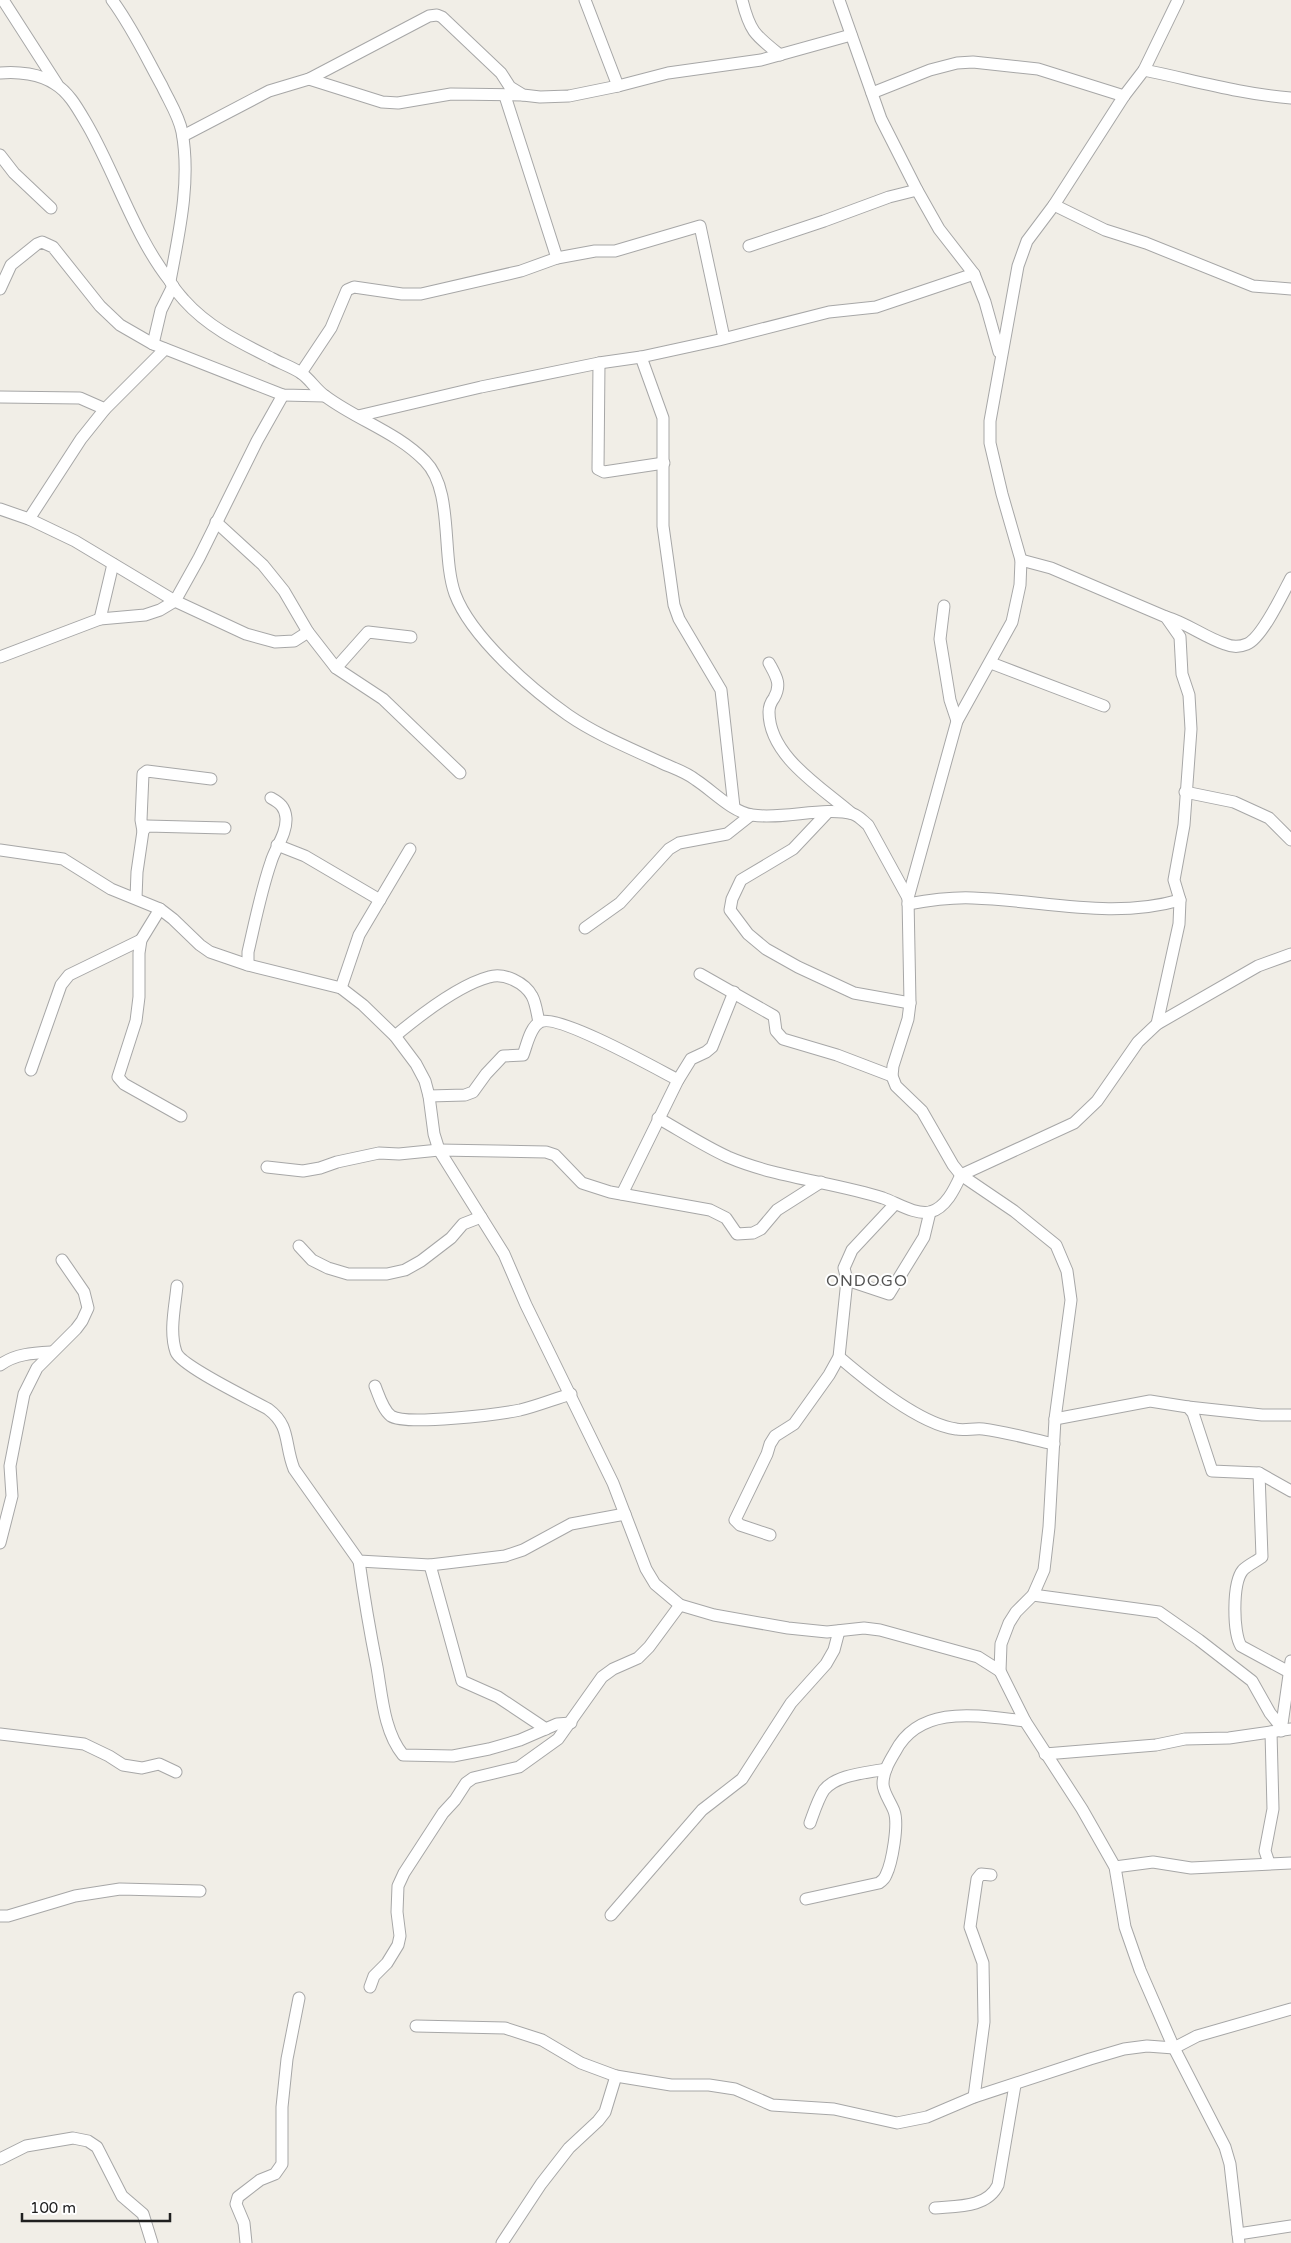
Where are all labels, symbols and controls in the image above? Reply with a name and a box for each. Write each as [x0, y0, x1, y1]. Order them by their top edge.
district label: ONDOGO [826, 1271, 908, 1291]
scale bar [22, 2190, 170, 2222]
text: 100 m [30, 2199, 76, 2217]

